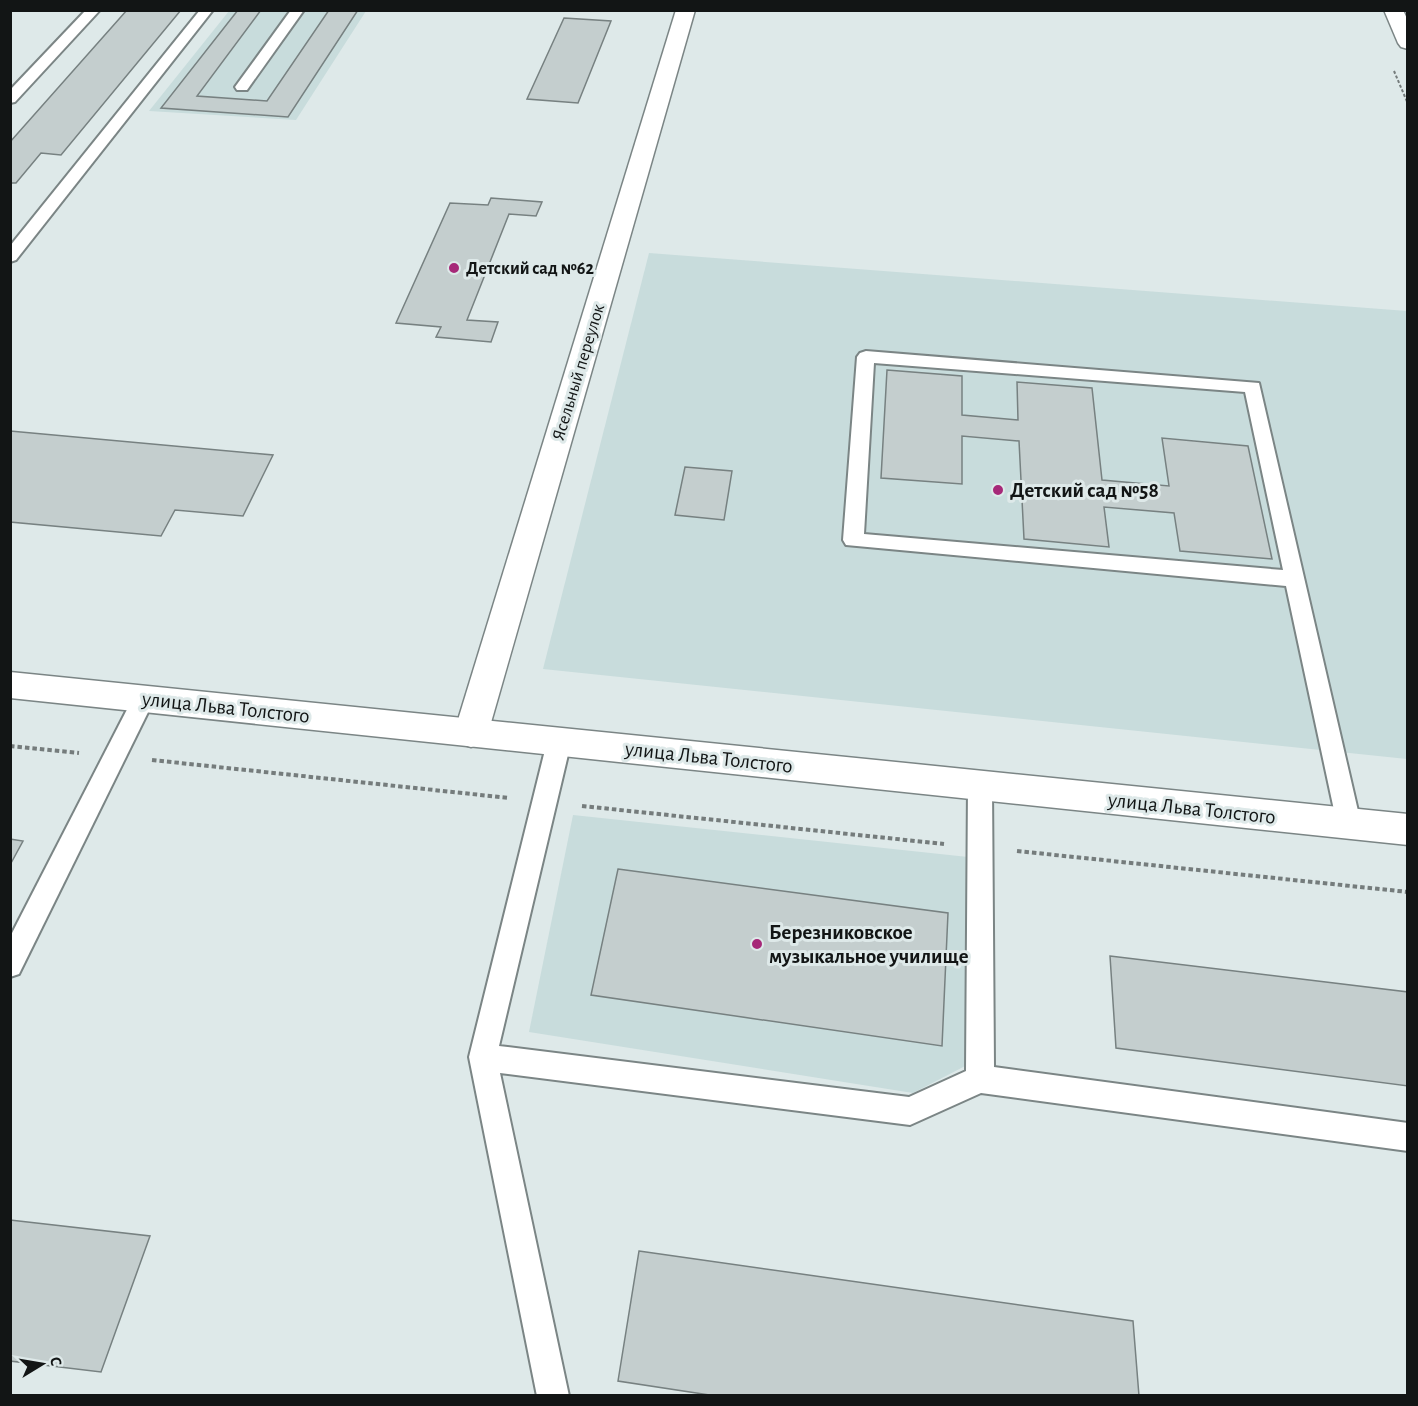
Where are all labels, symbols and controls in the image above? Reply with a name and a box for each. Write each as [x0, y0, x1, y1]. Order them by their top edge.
place label: Детский сад №62 [466, 260, 595, 278]
marker: Детский сад №62 [447, 261, 461, 275]
street label: Ясельный переулок [550, 301, 608, 443]
place label: Детский сад №58 [1010, 480, 1159, 501]
marker: Детский сад №58 [991, 483, 1005, 497]
street label: улица Льва Толстого [140, 688, 311, 727]
street label: улица Льва Толстого [623, 738, 794, 777]
street label: улица Льва Толстого [1106, 789, 1277, 828]
place label: Березниковское музыкальное училище [769, 922, 969, 967]
marker: Березниковское музыкальное училище [750, 937, 764, 951]
north arrow [12, 1334, 72, 1394]
text: С [47, 1355, 64, 1367]

